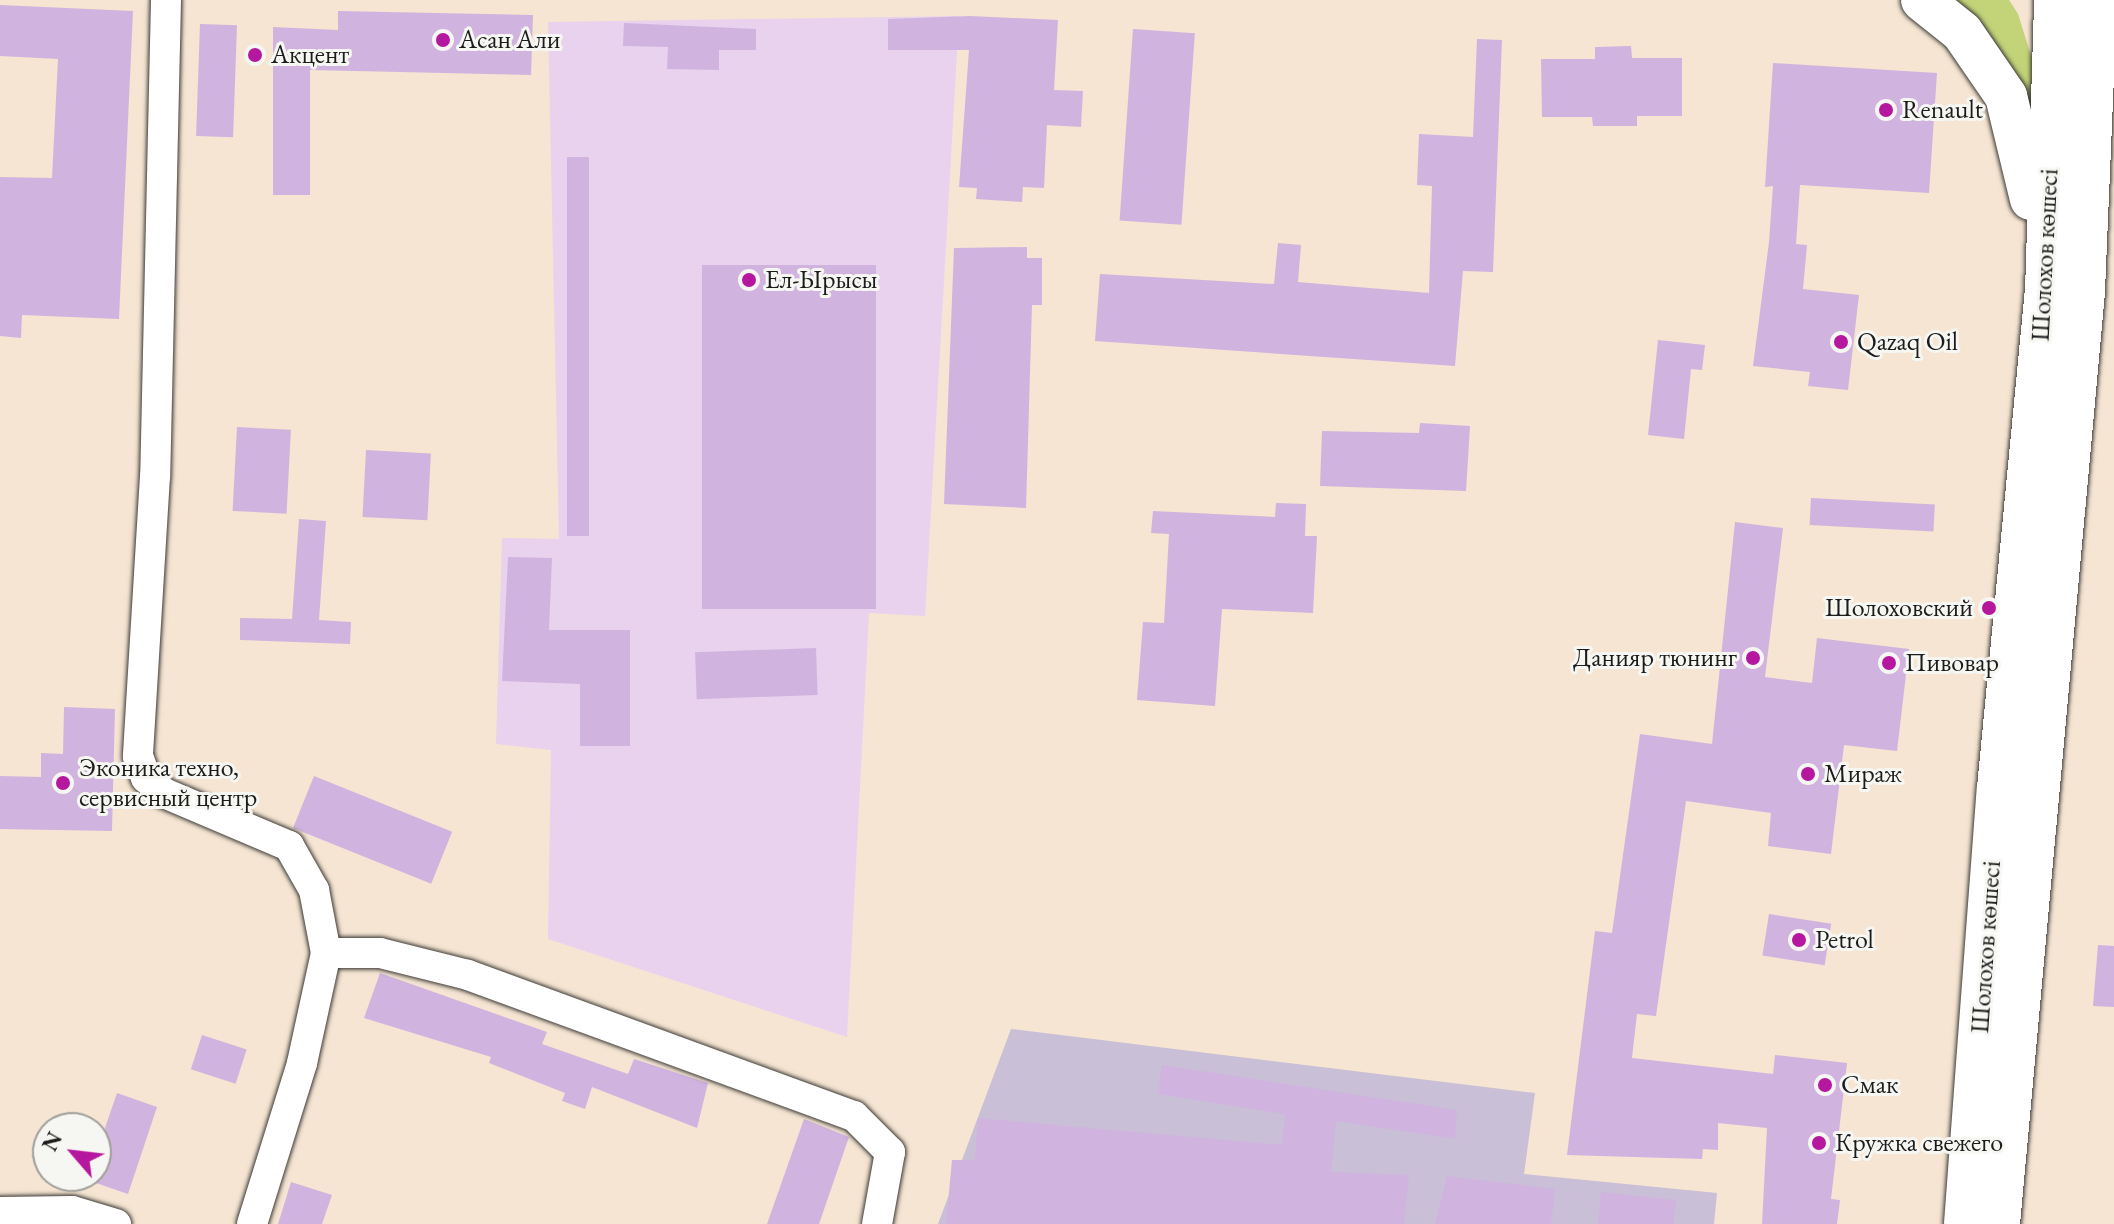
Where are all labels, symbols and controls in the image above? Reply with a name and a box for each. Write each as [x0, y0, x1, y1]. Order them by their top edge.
place label: Асан Али [459, 24, 561, 56]
marker: Асан Али [434, 31, 452, 49]
place label: Акцент [271, 39, 349, 71]
marker: Акцент [246, 46, 264, 64]
place label: Renault [1902, 94, 1983, 126]
marker: Renault [1877, 101, 1895, 119]
street label: Шолохов көшесі [2025, 168, 2065, 342]
place label: Ел-Ырысы [765, 264, 878, 296]
marker: Ел-Ырысы [740, 271, 758, 289]
place label: Qazaq Oil [1857, 326, 1958, 358]
marker: Qazaq Oil [1832, 333, 1850, 351]
place label: Шолоховский [1825, 592, 1973, 624]
marker: Шолоховский [1980, 599, 1998, 617]
place label: Данияр тюнинг [1573, 642, 1737, 674]
place label: Пивовар [1905, 647, 1999, 679]
marker: Данияр тюнинг [1744, 649, 1762, 667]
marker: Пивовар [1880, 654, 1898, 672]
place label: Эконика техно, сервисный центр [79, 752, 257, 814]
place label: Мираж [1824, 758, 1902, 790]
marker: Мираж [1799, 765, 1817, 783]
marker: Эконика техно, сервисный центр [54, 774, 72, 792]
street label: Шолохов көшесі [1964, 860, 2008, 1034]
place label: Petrol [1815, 924, 1874, 956]
marker: Petrol [1790, 931, 1808, 949]
place label: Смак [1841, 1069, 1899, 1101]
marker: Смак [1816, 1076, 1834, 1094]
north arrow [32, 1112, 112, 1192]
text: N [35, 1127, 69, 1156]
place label: Кружка свежего [1835, 1127, 2003, 1159]
marker: Кружка свежего [1810, 1134, 1828, 1152]

